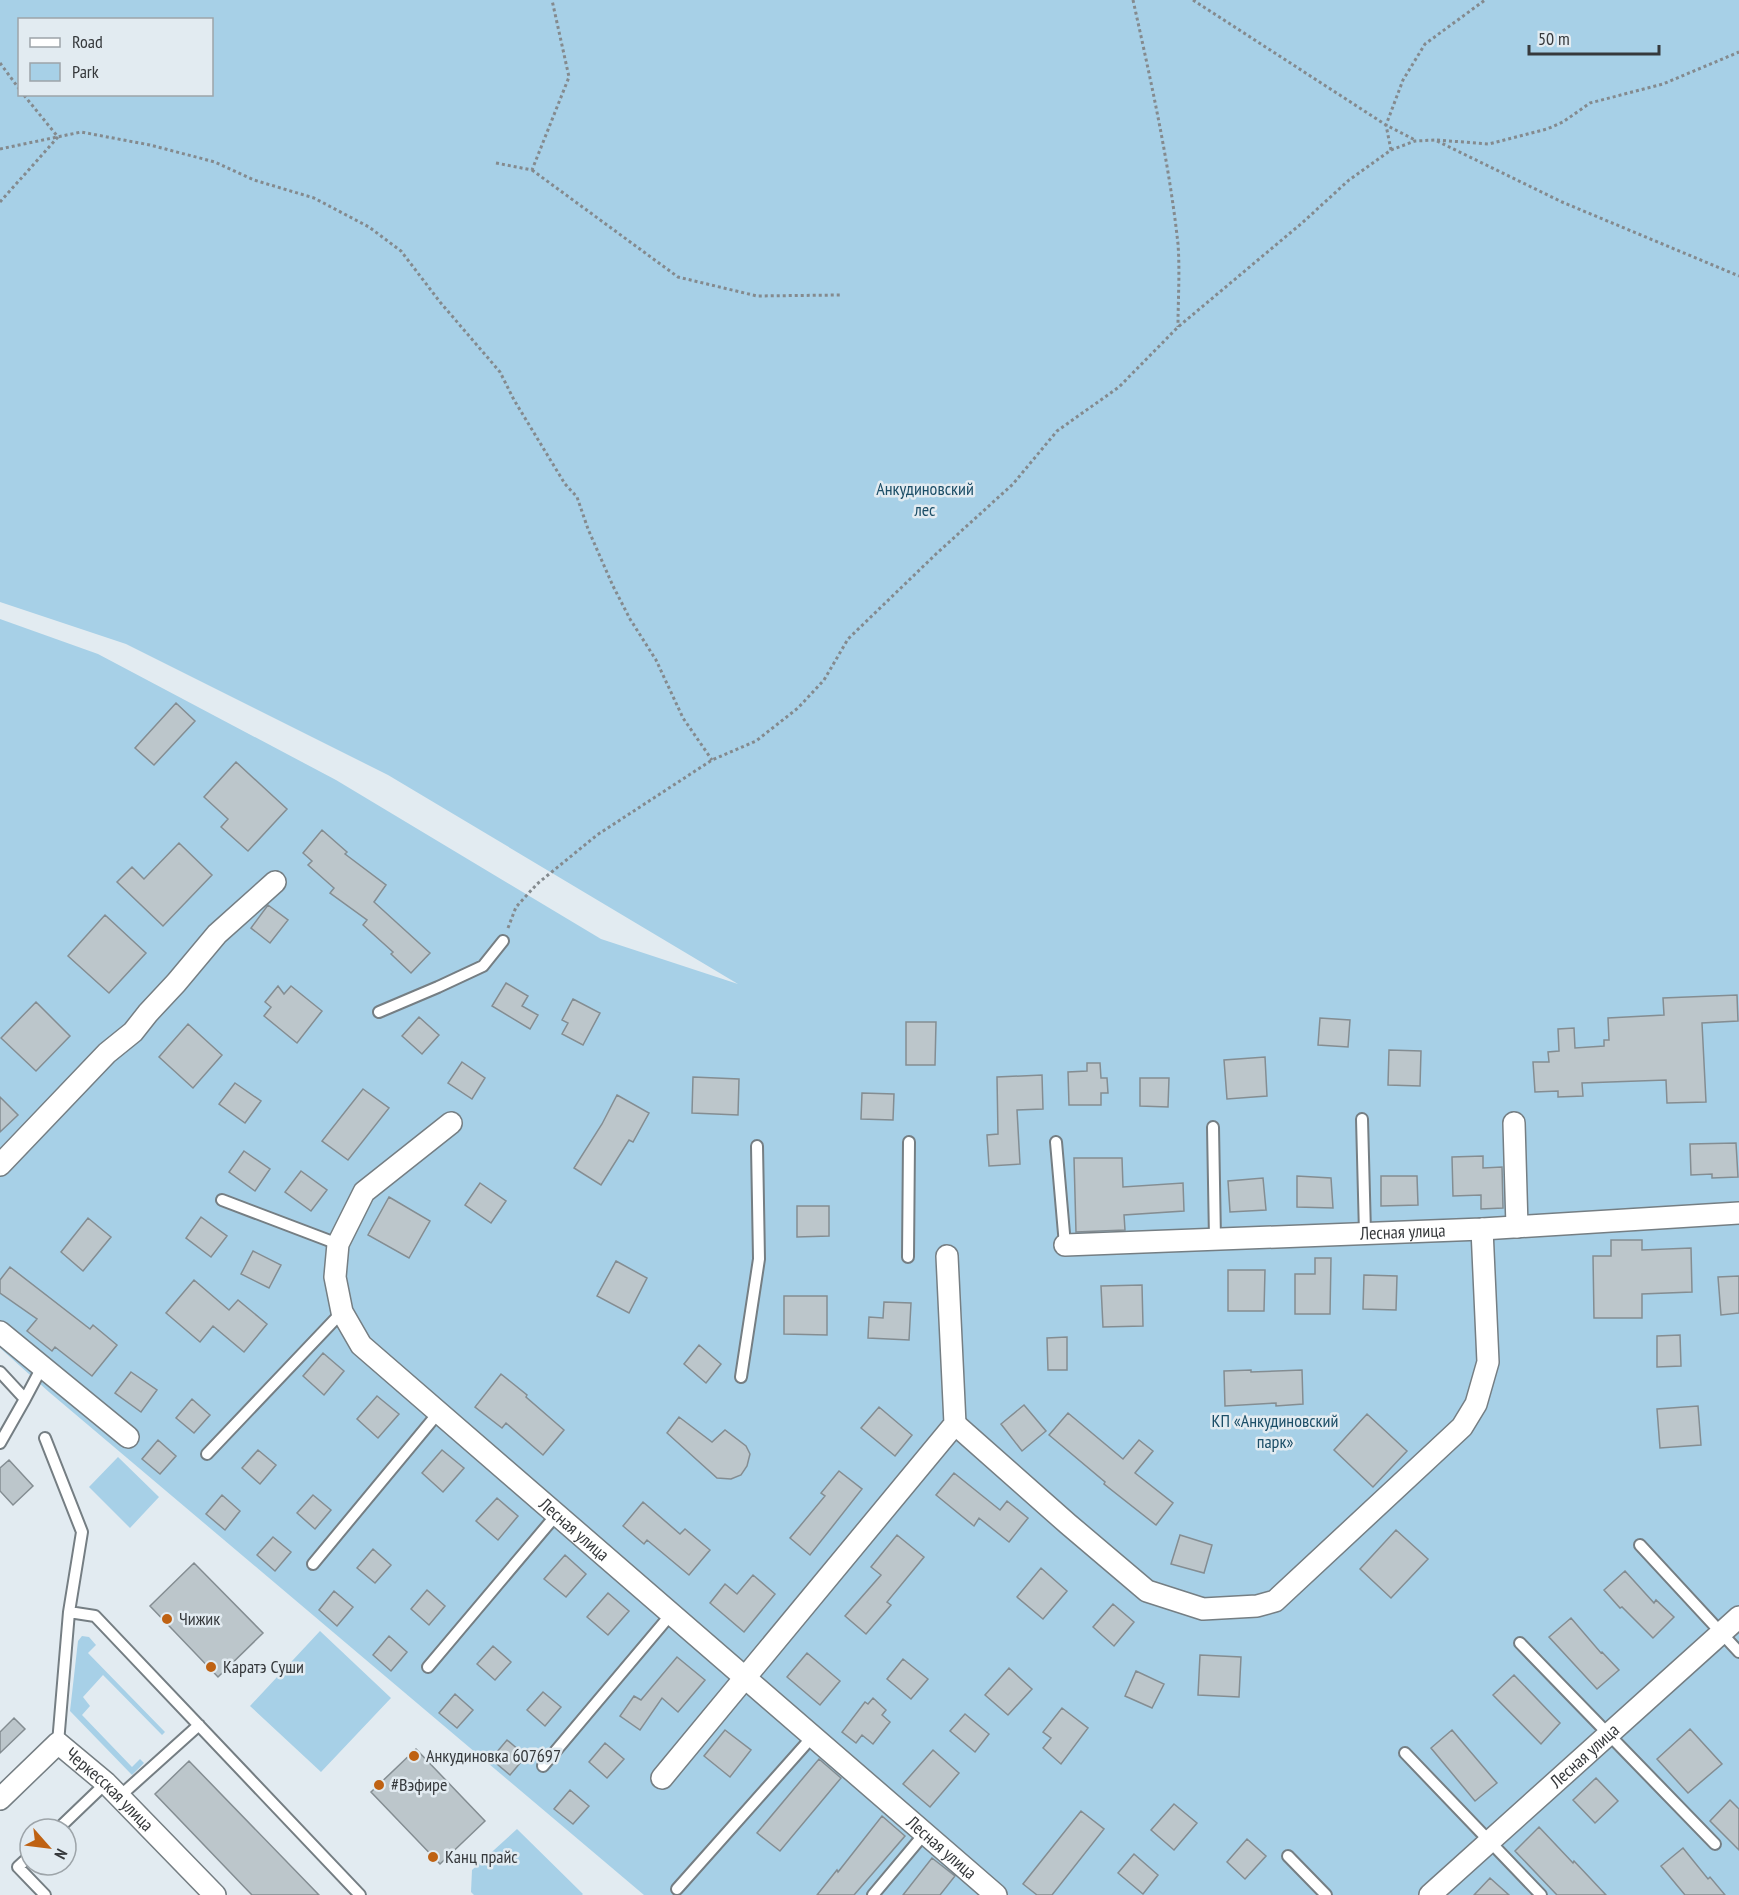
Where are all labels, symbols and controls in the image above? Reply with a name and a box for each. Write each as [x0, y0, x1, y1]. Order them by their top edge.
legend [18, 18, 213, 96]
scale bar [1529, 18, 1660, 56]
text: 50 m [1538, 27, 1570, 50]
text: Road [72, 30, 103, 53]
text: Park [72, 60, 99, 83]
park label: Анкудиновский лес [876, 477, 974, 521]
street label: Лесная улица [1359, 1218, 1446, 1245]
park label: КП «Анкудиновский парк» [1212, 1409, 1338, 1453]
street label: Лесная улица [534, 1492, 614, 1566]
place label: Чижик [179, 1607, 220, 1630]
marker: Чижик [160, 1612, 174, 1626]
place label: Каратэ Суши [223, 1655, 304, 1678]
marker: Каратэ Суши [204, 1660, 218, 1674]
street label: Лесная улица [1544, 1718, 1624, 1793]
street label: Черкесская улица [61, 1742, 159, 1836]
place label: Анкудиновка 607697 [426, 1744, 561, 1767]
marker: Анкудиновка 607697 [407, 1749, 421, 1763]
place label: #Вэфире [391, 1773, 447, 1796]
marker: #Вэфире [372, 1778, 386, 1792]
street label: Лесная улица [901, 1810, 982, 1884]
north arrow [18, 1817, 78, 1877]
place label: Канц прайс [445, 1845, 518, 1868]
text: N [50, 1846, 72, 1863]
marker: Канц прайс [426, 1850, 440, 1864]

